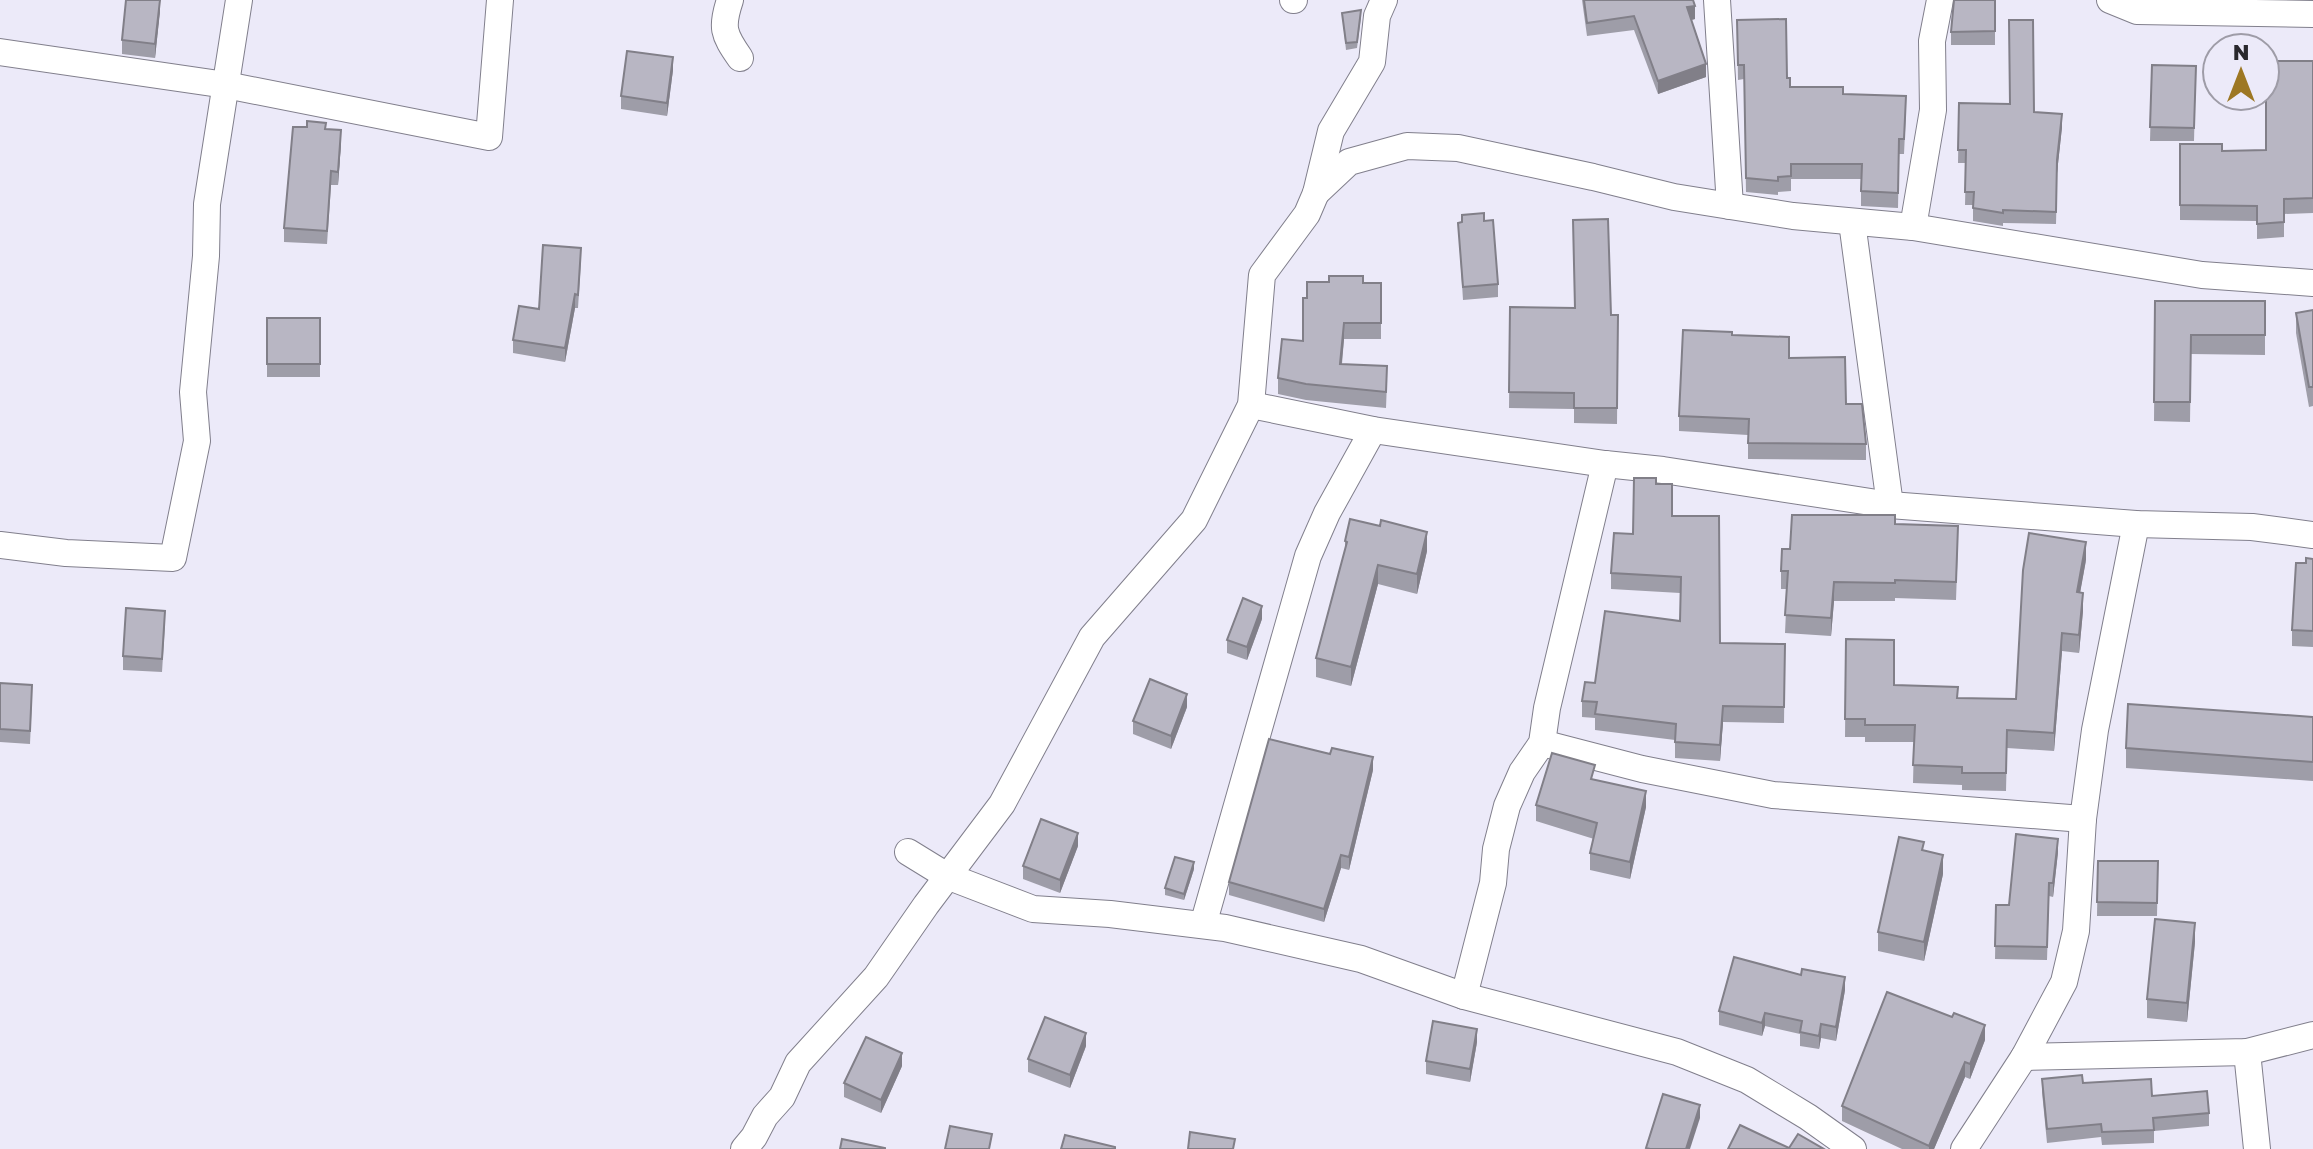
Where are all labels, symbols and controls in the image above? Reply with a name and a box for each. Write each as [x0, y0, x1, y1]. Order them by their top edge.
north arrow [2201, 32, 2281, 112]
text: N [2233, 38, 2249, 65]

